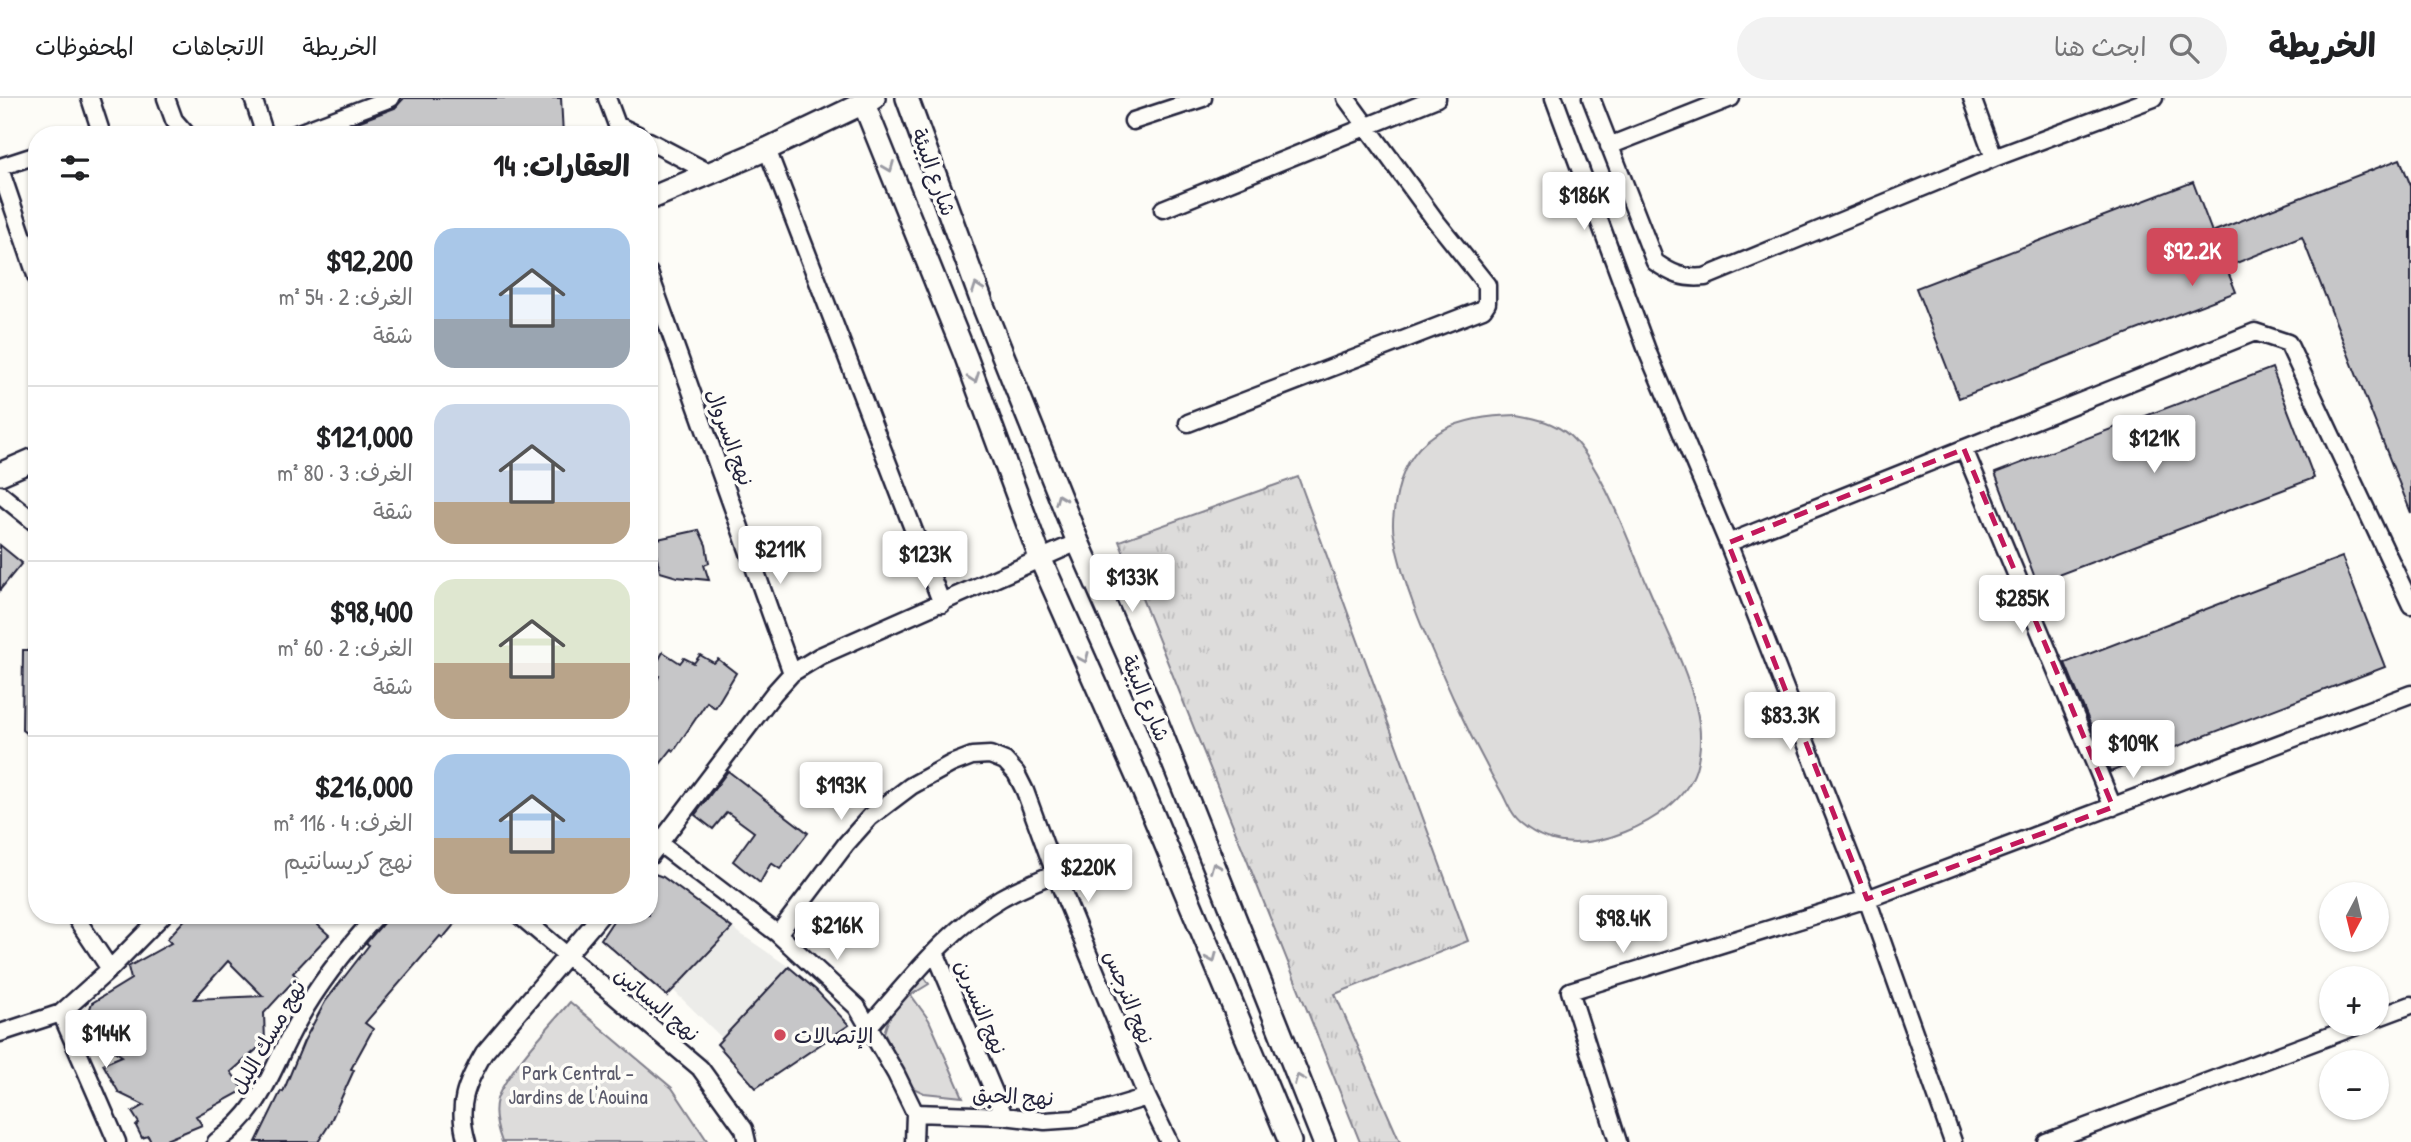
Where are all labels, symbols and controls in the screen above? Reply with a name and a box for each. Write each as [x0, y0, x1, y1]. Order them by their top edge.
search box [1737, 17, 2227, 80]
text: الخريطة [2269, 23, 2376, 67]
text: ابحث هنا [2054, 29, 2147, 64]
icon: search [2165, 29, 2203, 67]
text: المحفوظات [35, 30, 134, 62]
text: الاتجاهات [172, 30, 265, 62]
text: الخريطة [303, 30, 377, 62]
street label: شارع البيئة [904, 124, 963, 220]
text: العقارات: 14 [493, 145, 630, 185]
icon: filters [56, 149, 94, 187]
one-way arrow [881, 161, 895, 173]
pin: $186K [1535, 172, 1633, 232]
text: $186K [1558, 179, 1610, 210]
pin: $92.2K [2135, 228, 2249, 288]
text: $92.2K [2163, 235, 2221, 266]
text: $92,200 [326, 240, 413, 280]
icon: home [490, 256, 574, 340]
text: الغرف: 2 · 54 m² [279, 281, 413, 312]
one-way arrow [971, 282, 985, 294]
text: شقة [373, 319, 413, 350]
one-way arrow [966, 372, 980, 384]
street label: نهج السروال [699, 384, 761, 490]
text: $121,000 [316, 416, 413, 456]
pin: $121K [2105, 416, 2203, 475]
text: $121K [2128, 422, 2180, 453]
icon: home [490, 432, 574, 516]
text: الغرف: 3 · 80 m² [277, 457, 413, 488]
one-way arrow [1055, 494, 1069, 506]
text: شقة [373, 495, 413, 526]
pin: $211K [731, 526, 829, 586]
pin: $123K [876, 532, 974, 591]
text: $211K [754, 533, 806, 564]
text: $123K [898, 538, 952, 569]
pin: $133K [1083, 554, 1181, 614]
text: $133K [1106, 561, 1158, 592]
pin: $285K [1973, 575, 2071, 635]
text: $285K [1995, 582, 2049, 613]
text: $98,400 [330, 591, 413, 631]
icon: home [490, 607, 574, 691]
text: الغرف: 2 · 60 m² [278, 632, 413, 663]
street label: شارع البيئة [1114, 650, 1177, 746]
one-way arrow [1076, 651, 1090, 664]
text: شقة [373, 670, 413, 701]
pin: $83.3K [1733, 692, 1847, 752]
text: $83.3K [1760, 699, 1820, 730]
pin: $109K [2084, 720, 2182, 780]
text: $109K [2108, 727, 2158, 758]
pin: $193K [792, 762, 890, 822]
text: $216,000 [315, 766, 413, 806]
text: $193K [816, 769, 866, 800]
icon: home [490, 782, 574, 866]
text: الغرف: 4 · 116 m² [273, 807, 413, 838]
pin: $220K [1039, 844, 1137, 904]
text: نهج كريسانتيم [284, 845, 413, 876]
text: $220K [1060, 851, 1116, 882]
one-way arrow [1209, 862, 1223, 874]
north arrow [2319, 882, 2389, 952]
map controls [2319, 882, 2389, 1120]
pin: $98.4K [1566, 896, 1680, 955]
pin: $216K [788, 902, 886, 962]
text: $98.4K [1595, 902, 1651, 933]
text: $216K [811, 909, 863, 940]
street label: نهج النرجس [1097, 946, 1161, 1048]
one-way arrow [1204, 950, 1218, 963]
street label: نهج النسرين [948, 955, 1014, 1059]
street label: نهج البساتين [608, 960, 706, 1048]
button: + [2319, 966, 2389, 1036]
street label: نهج مسك الليل [224, 975, 312, 1099]
pin: $144K [57, 1010, 155, 1070]
text: $144K [81, 1017, 131, 1048]
place label: الإتصالات [794, 1021, 873, 1050]
marker: الإتصالات [772, 1027, 788, 1043]
button: − [2319, 1050, 2389, 1120]
park label: Park Central - Jardins de l'Aouina [508, 1058, 648, 1111]
one-way arrow [1293, 1073, 1307, 1085]
street label: نهج الحبق [972, 1079, 1054, 1113]

